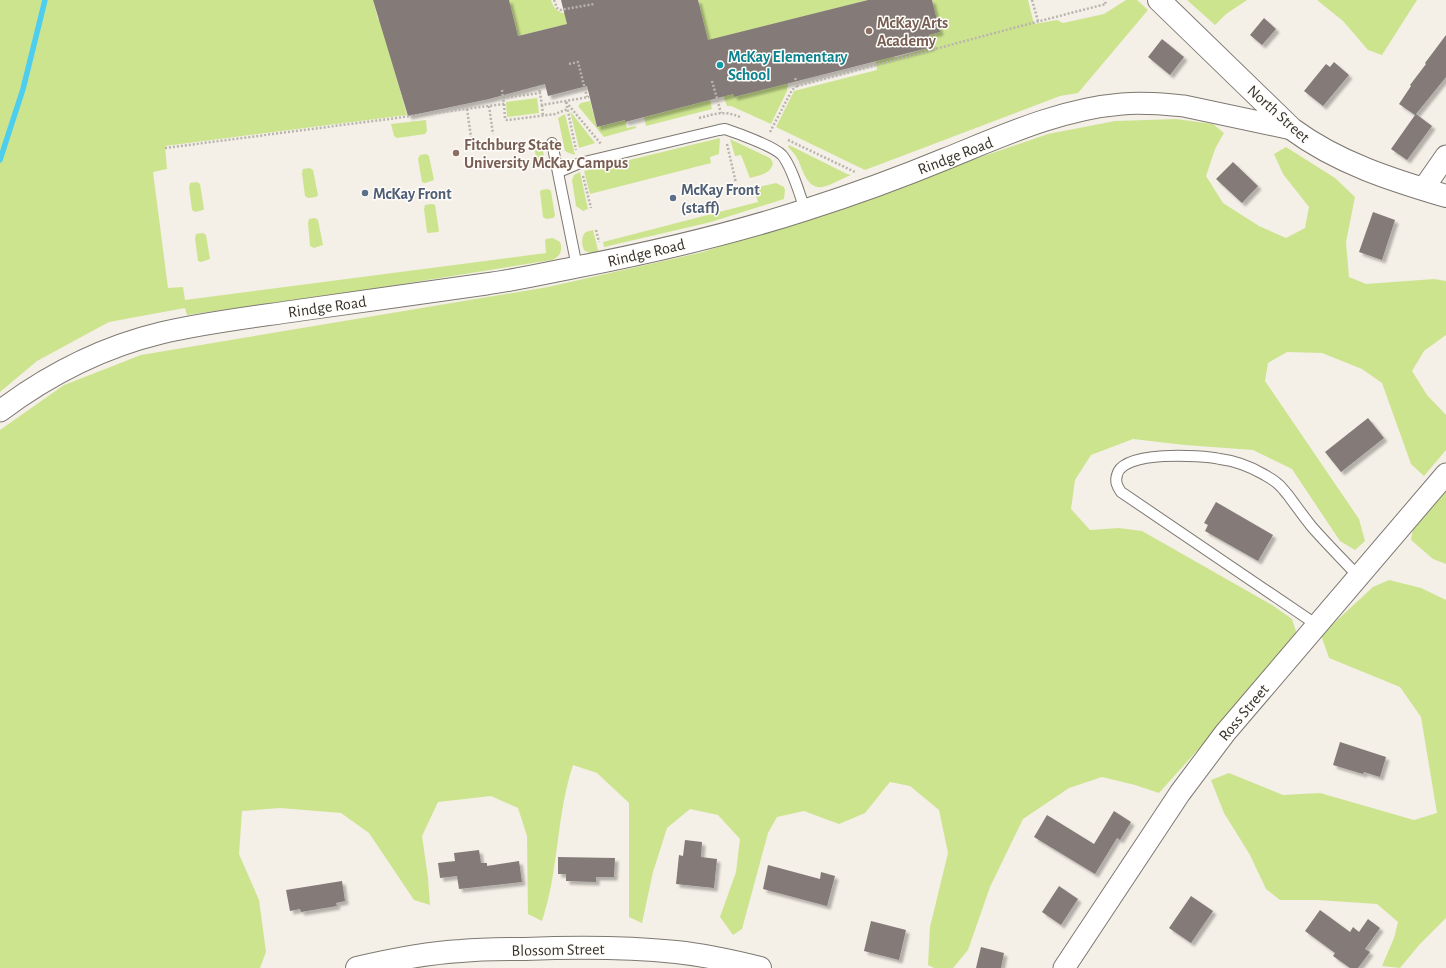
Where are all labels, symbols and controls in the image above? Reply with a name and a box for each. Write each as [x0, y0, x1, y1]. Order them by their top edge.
place label: McKay Arts Academy [877, 15, 948, 50]
marker: McKay Arts Academy [864, 26, 874, 36]
place label: McKay Elementary School [728, 49, 848, 83]
marker: McKay Elementary School [715, 60, 725, 70]
street label: North Street [1244, 82, 1312, 146]
street label: Rindge Road [916, 134, 995, 178]
place label: Fitchburg State University McKay Campus [464, 137, 628, 172]
marker: Fitchburg State University McKay Campus [451, 148, 461, 158]
place label: McKay Front (staff) [681, 182, 760, 216]
place label: McKay Front [373, 186, 452, 203]
marker: McKay Front [360, 188, 370, 198]
marker: McKay Front (staff) [668, 193, 678, 203]
street label: Rindge Road [606, 236, 686, 270]
street label: Rindge Road [287, 294, 367, 320]
street label: Ross Street [1216, 681, 1272, 744]
street label: Blossom Street [511, 941, 605, 959]

